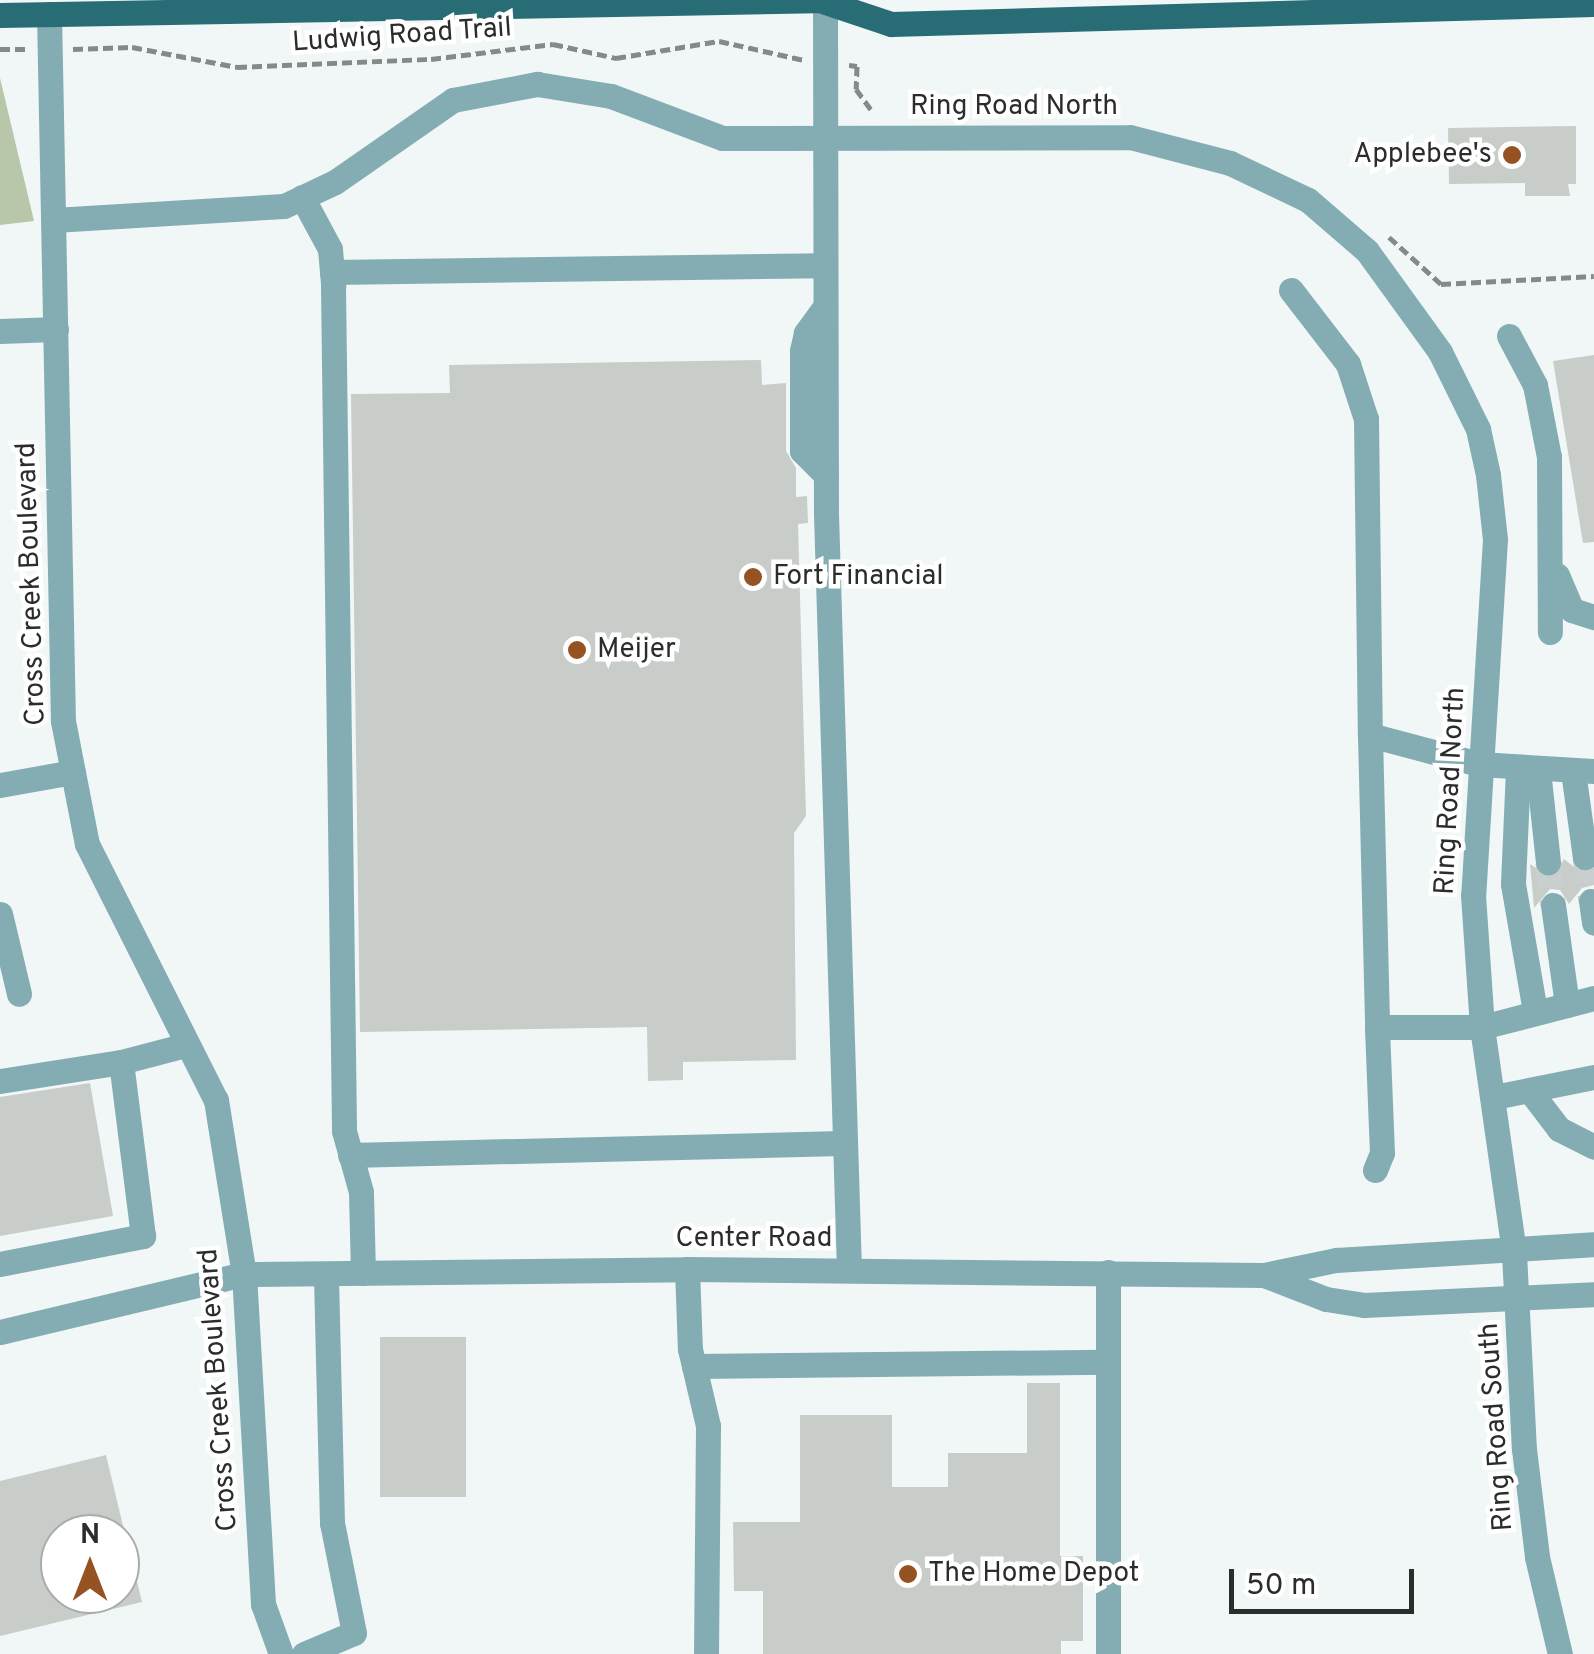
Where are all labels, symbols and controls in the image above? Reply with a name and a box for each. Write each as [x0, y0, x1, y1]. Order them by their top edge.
street label: Ludwig Road Trail [290, 12, 514, 60]
street label: Ring Road North [910, 90, 1118, 124]
place label: Applebee's [1353, 138, 1492, 172]
marker: Applebee's [1501, 144, 1523, 166]
street label: Cross Creek Boulevard [10, 442, 54, 726]
place label: Fort Financial [773, 560, 944, 594]
marker: Fort Financial [742, 566, 764, 588]
place label: Meijer [597, 633, 676, 667]
marker: Meijer [566, 639, 588, 661]
street label: Ring Road North [1429, 686, 1473, 896]
street label: Center Road [676, 1222, 832, 1256]
street label: Cross Creek Boulevard [192, 1247, 246, 1533]
street label: Ring Road South [1473, 1322, 1521, 1532]
north arrow [40, 1514, 140, 1614]
text: N [80, 1518, 100, 1554]
scale bar [1234, 1549, 1419, 1611]
place label: The Home Depot [928, 1557, 1139, 1591]
marker: The Home Depot [897, 1563, 919, 1585]
text: 50 m [1246, 1568, 1316, 1605]

